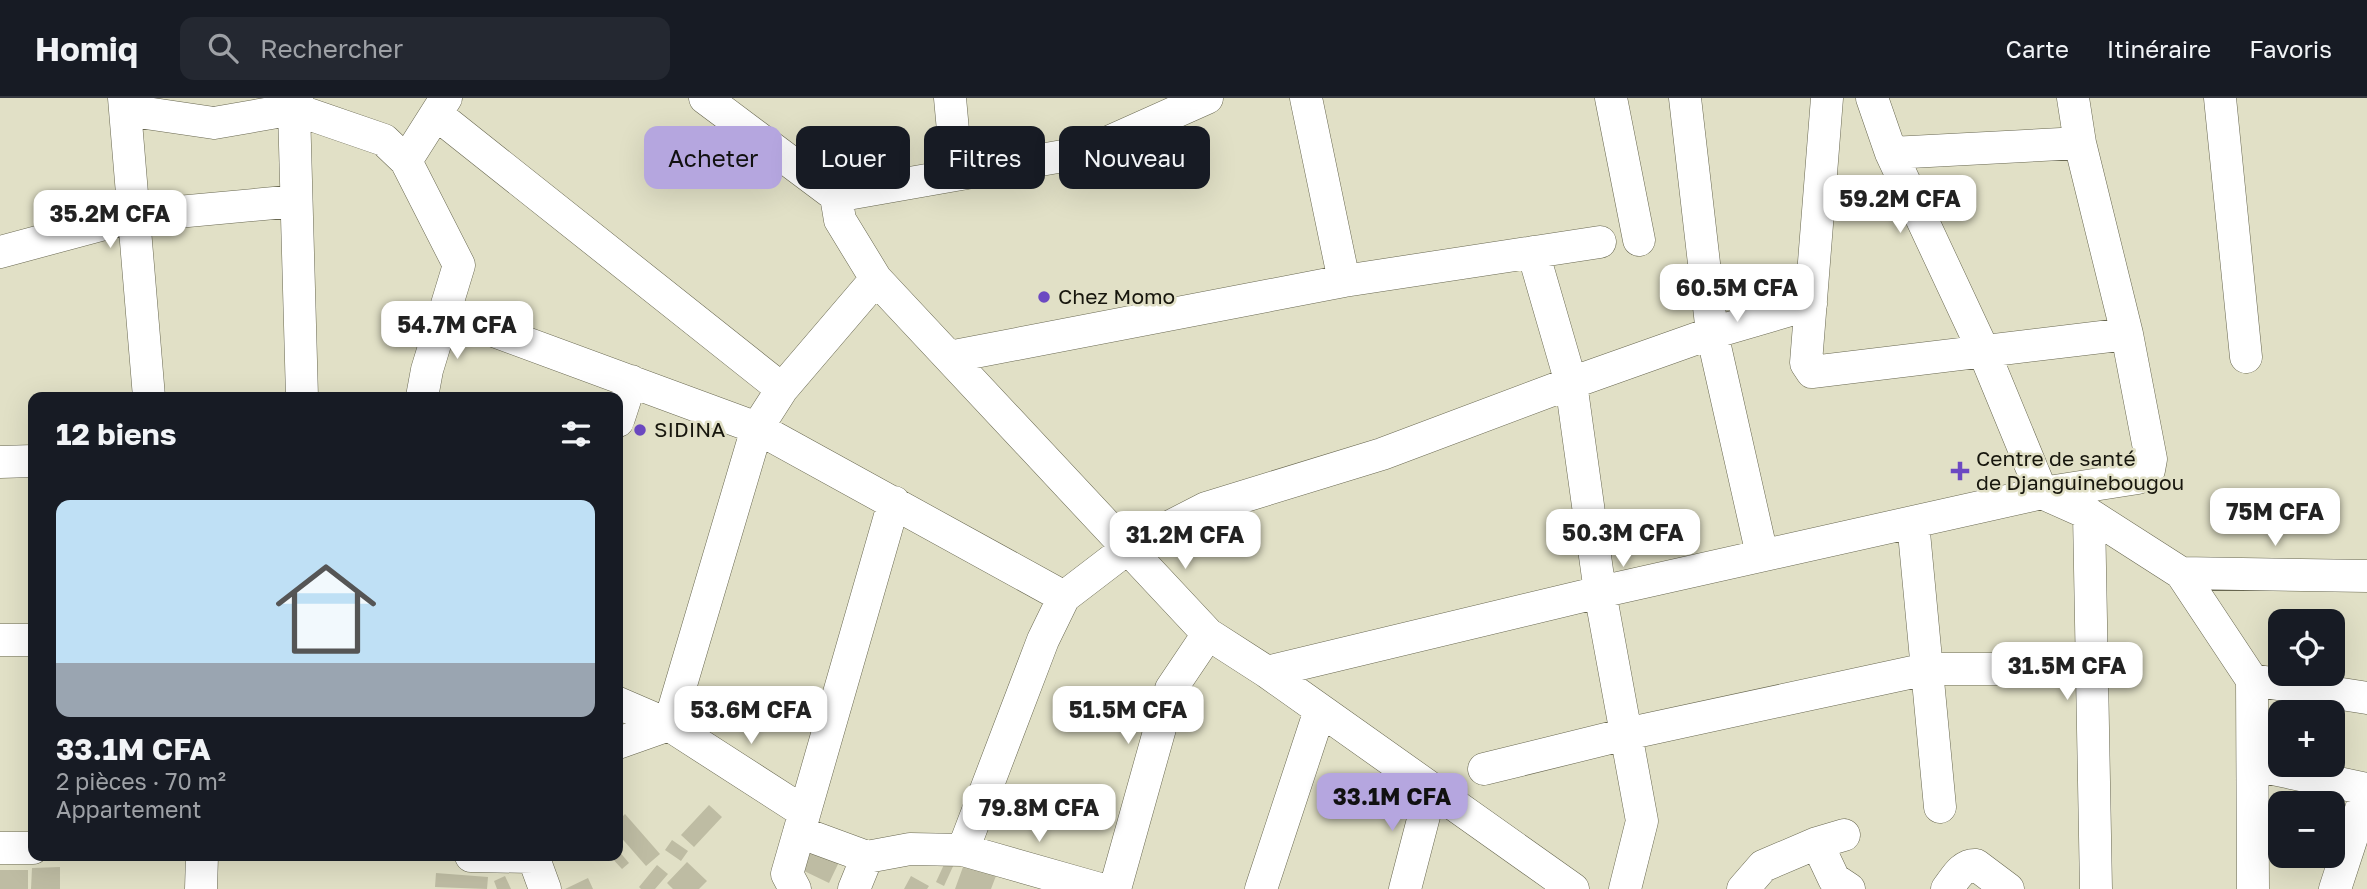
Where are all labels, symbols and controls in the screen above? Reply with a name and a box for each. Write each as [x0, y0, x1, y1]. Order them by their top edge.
search box [180, 17, 670, 80]
text: Homiq [35, 29, 138, 68]
icon: search [204, 29, 242, 67]
text: Rechercher [260, 33, 403, 64]
text: Carte [2006, 34, 2069, 63]
text: Itinéraire [2107, 34, 2211, 63]
text: Favoris [2249, 34, 2332, 63]
chip: Acheter [644, 126, 782, 189]
chip: Louer [796, 126, 910, 189]
chip: Filtres [924, 126, 1045, 189]
chip: Nouveau [1059, 126, 1210, 189]
pin: 59.2M CFA [1820, 176, 1980, 235]
text: 59.2M CFA [1839, 184, 1961, 212]
pin: 35.2M CFA [30, 190, 190, 250]
text: 35.2M CFA [50, 199, 170, 227]
pin: 60.5M CFA [1657, 264, 1817, 324]
text: 60.5M CFA [1676, 273, 1798, 301]
place label: Chez Momo [1058, 283, 1175, 309]
marker: Chez Momo [1036, 289, 1052, 305]
pin: 54.7M CFA [377, 302, 537, 361]
text: 54.7M CFA [397, 310, 517, 338]
icon: filters [557, 415, 595, 453]
text: 12 biens [56, 416, 177, 452]
place label: SIDINA [654, 416, 725, 442]
marker: SIDINA [632, 422, 648, 438]
place label: Centre de santé de Djanguinebougou [1976, 445, 2184, 495]
marker: Centre de santé de Djanguinebougou [1950, 461, 1970, 481]
pin: 75M CFA [2210, 489, 2340, 548]
text: 75M CFA [2226, 497, 2324, 525]
pin: 50.3M CFA [1543, 510, 1703, 569]
pin: 31.2M CFA [1105, 512, 1265, 571]
text: 50.3M CFA [1562, 518, 1684, 546]
text: 31.2M CFA [1126, 520, 1244, 548]
icon: home [263, 546, 389, 672]
map controls [2268, 609, 2345, 868]
button: locate [2268, 609, 2345, 686]
pin: 31.5M CFA [1987, 642, 2147, 702]
text: 31.5M CFA [2008, 651, 2126, 679]
pin: 53.6M CFA [671, 686, 831, 746]
pin: 51.5M CFA [1048, 686, 1208, 746]
text: 53.6M CFA [690, 695, 812, 723]
text: 51.5M CFA [1069, 695, 1187, 723]
button: + [2268, 700, 2345, 777]
text: 33.1M CFA [56, 731, 211, 767]
text: 2 pièces · 70 m² [56, 767, 226, 795]
pin: 33.1M CFA [1312, 774, 1472, 833]
text: 33.1M CFA [1333, 782, 1451, 810]
pin: 79.8M CFA [959, 784, 1119, 844]
button: − [2268, 791, 2345, 868]
text: 79.8M CFA [979, 793, 1099, 821]
text: Appartement [56, 795, 201, 823]

